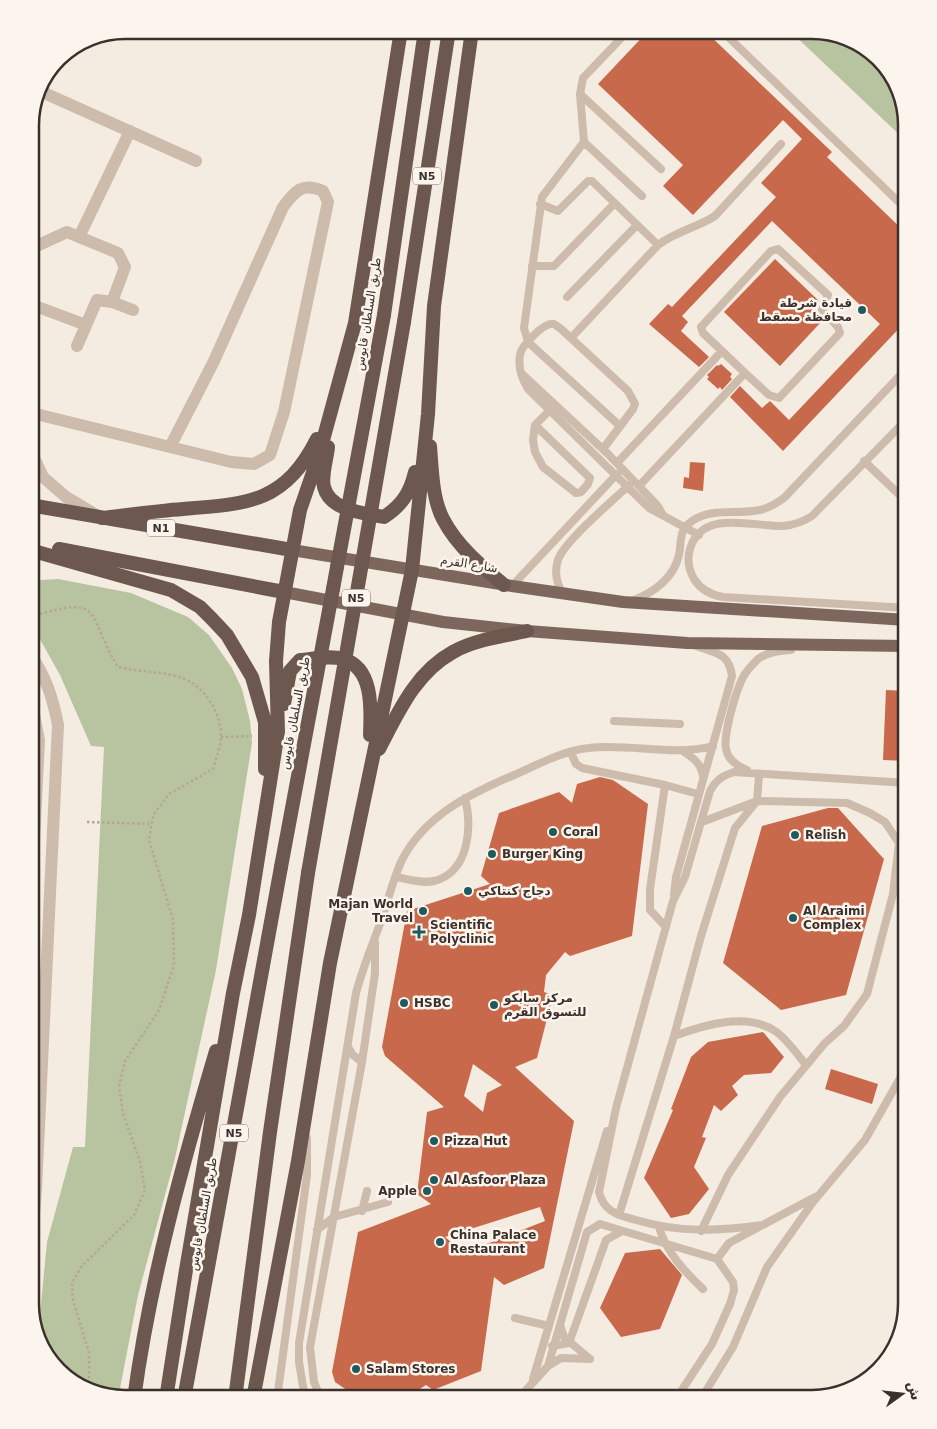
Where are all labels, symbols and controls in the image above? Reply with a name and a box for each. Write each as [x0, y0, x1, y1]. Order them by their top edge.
road number: N5 [413, 168, 441, 185]
street label: طريق السلطان قابوس [352, 256, 385, 372]
place label: قيادة شرطة محافظة مسقط [759, 296, 852, 324]
marker: قيادة شرطة محافظة مسقط [856, 304, 868, 316]
road number: N1 [147, 520, 175, 536]
street label: شارع القرم [439, 553, 499, 576]
road number: N5 [342, 590, 370, 606]
street label: طريق السلطان قابوس [277, 655, 314, 771]
place label: Coral [563, 825, 598, 839]
marker: Coral [547, 826, 559, 838]
place label: Relish [805, 828, 846, 842]
marker: Relish [789, 829, 801, 841]
place label: Burger King [502, 847, 583, 861]
marker: Burger King [486, 848, 498, 860]
place label: دجاج كنتاكي [478, 884, 551, 898]
marker: دجاج كنتاكي [462, 885, 474, 897]
place label: Majan World Travel [328, 897, 413, 925]
place label: Al Araimi Complex [803, 904, 865, 932]
marker: Majan World Travel [417, 905, 429, 917]
marker: Al Araimi Complex [787, 912, 799, 924]
place label: Scientific Polyclinic [430, 918, 494, 946]
marker: Scientific Polyclinic [412, 925, 426, 939]
place label: مركز سابكو للتسوق القرم [503, 991, 586, 1020]
place label: HSBC [414, 996, 451, 1010]
marker: HSBC [398, 997, 410, 1009]
marker: مركز سابكو للتسوق القرم [488, 999, 500, 1011]
road number: N5 [220, 1124, 248, 1142]
place label: Pizza Hut [444, 1134, 508, 1148]
marker: Pizza Hut [428, 1135, 440, 1147]
street label: طريق السلطان قابوس [186, 1156, 221, 1272]
place label: Al Asfoor Plaza [444, 1173, 546, 1187]
marker: Al Asfoor Plaza [428, 1174, 440, 1186]
place label: Apple [378, 1184, 417, 1198]
marker: Apple [421, 1185, 433, 1197]
place label: China Palace Restaurant [450, 1228, 536, 1256]
marker: China Palace Restaurant [434, 1236, 446, 1248]
place label: Salam Stores [366, 1362, 455, 1376]
marker: Salam Stores [350, 1363, 362, 1375]
north arrow [877, 1369, 927, 1419]
text: ش [904, 1379, 925, 1402]

